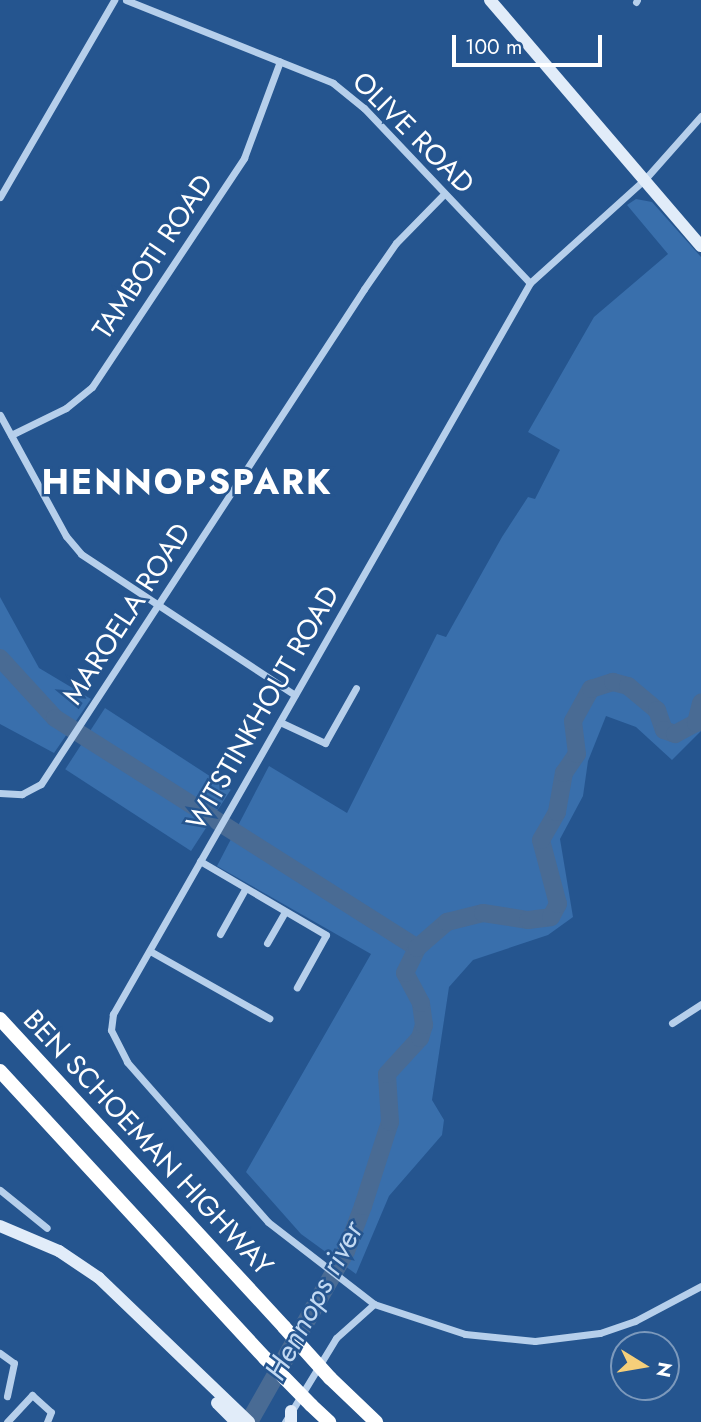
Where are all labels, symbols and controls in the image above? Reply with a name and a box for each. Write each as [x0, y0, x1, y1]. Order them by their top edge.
scale bar [456, 21, 606, 65]
text: 100 m [465, 32, 522, 62]
street label: OLIVE ROAD [345, 65, 481, 201]
street label: TAMBOTI ROAD [86, 168, 220, 346]
district label: HENNOPSPARK [43, 461, 331, 503]
street label: MAROELA ROAD [56, 517, 198, 711]
street label: WITSTINKHOUT ROAD [179, 580, 347, 836]
street label: BEN SCHOEMAN HIGHWAY [16, 1003, 280, 1283]
water label: Hennops river [257, 1216, 371, 1386]
north arrow [610, 1331, 680, 1401]
text: N [649, 1360, 679, 1380]

